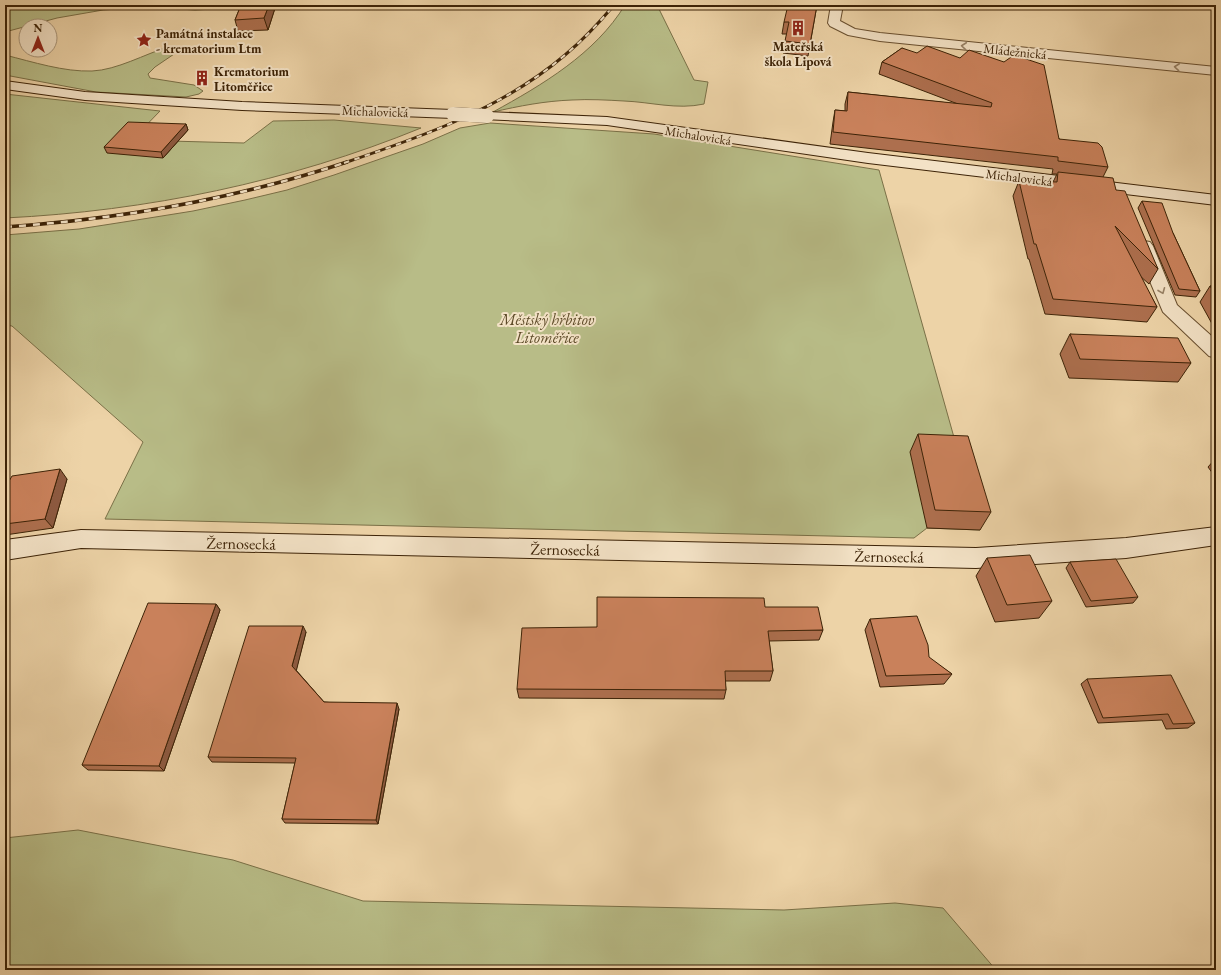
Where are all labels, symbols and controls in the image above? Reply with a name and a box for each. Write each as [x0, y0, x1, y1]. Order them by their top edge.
north arrow [18, 18, 58, 58]
building icon: Mateřská škola Lipová [789, 19, 807, 37]
text: N [34, 21, 43, 35]
place label: Památná instalace - krematorium Ltm [156, 25, 262, 57]
place icon: Památná instalace - krematorium Ltm [135, 31, 153, 49]
place label: Mateřská škola Lipová [765, 38, 832, 70]
street label: Mládežnická [983, 40, 1048, 63]
one-way arrow [961, 41, 967, 50]
place label: Krematorium Litoměřice [214, 63, 290, 95]
one-way arrow [1174, 63, 1180, 72]
building icon: Krematorium Litoměřice [193, 69, 211, 87]
street label: Michalovická [341, 102, 410, 121]
street label: Michalovická [664, 122, 733, 149]
street label: Michalovická [985, 165, 1054, 190]
one-way arrow [1157, 286, 1165, 294]
park label: Městský hřbitov Litoměřice [499, 309, 595, 348]
street label: Žernosecká [206, 532, 276, 555]
street label: Žernosecká [530, 538, 600, 561]
street label: Žernosecká [854, 545, 924, 568]

